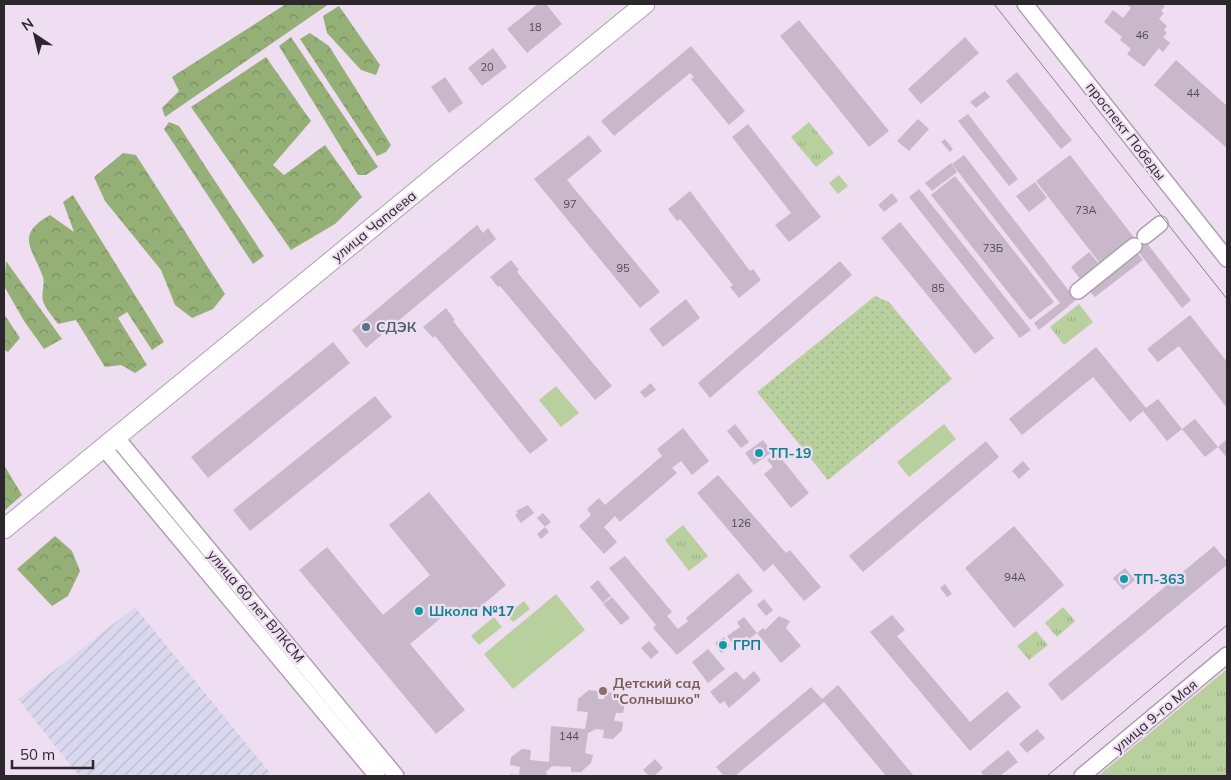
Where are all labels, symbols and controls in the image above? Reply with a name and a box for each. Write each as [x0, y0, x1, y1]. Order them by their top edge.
north arrow [10, 10, 60, 60]
text: N [18, 14, 37, 35]
house number: 18 [528, 20, 542, 34]
house number: 46 [1135, 28, 1149, 42]
house number: 20 [480, 60, 494, 74]
street label: проспект Победы [1082, 78, 1170, 184]
house number: 44 [1186, 86, 1200, 100]
street label: улица Чапаева [328, 186, 420, 266]
house number: 97 [563, 197, 577, 211]
house number: 73А [1075, 203, 1097, 217]
house number: 73Б [983, 241, 1003, 255]
house number: 95 [616, 261, 630, 275]
house number: 85 [931, 281, 945, 295]
place label: СДЭК [376, 318, 417, 336]
marker: СДЭК [360, 321, 372, 333]
place label: ТП-19 [769, 444, 811, 462]
marker: ТП-19 [753, 447, 765, 459]
house number: 126 [731, 516, 751, 530]
street label: улица 60 лет ВЛКСМ [204, 546, 308, 666]
house number: 94А [1004, 570, 1026, 584]
place label: ТП-363 [1134, 570, 1185, 588]
marker: ТП-363 [1118, 573, 1130, 585]
place label: Школа №17 [429, 602, 514, 620]
marker: Школа №17 [413, 605, 425, 617]
place label: ГРП [733, 636, 761, 654]
marker: ГРП [717, 639, 729, 651]
place label: Детский сад "Солнышко" [613, 674, 700, 708]
street label: улица 9-го Мая [1109, 675, 1201, 757]
marker: Детский сад "Солнышко" [597, 685, 609, 697]
house number: 144 [559, 729, 579, 743]
scale bar [12, 738, 94, 770]
text: 50 m [20, 745, 55, 764]

